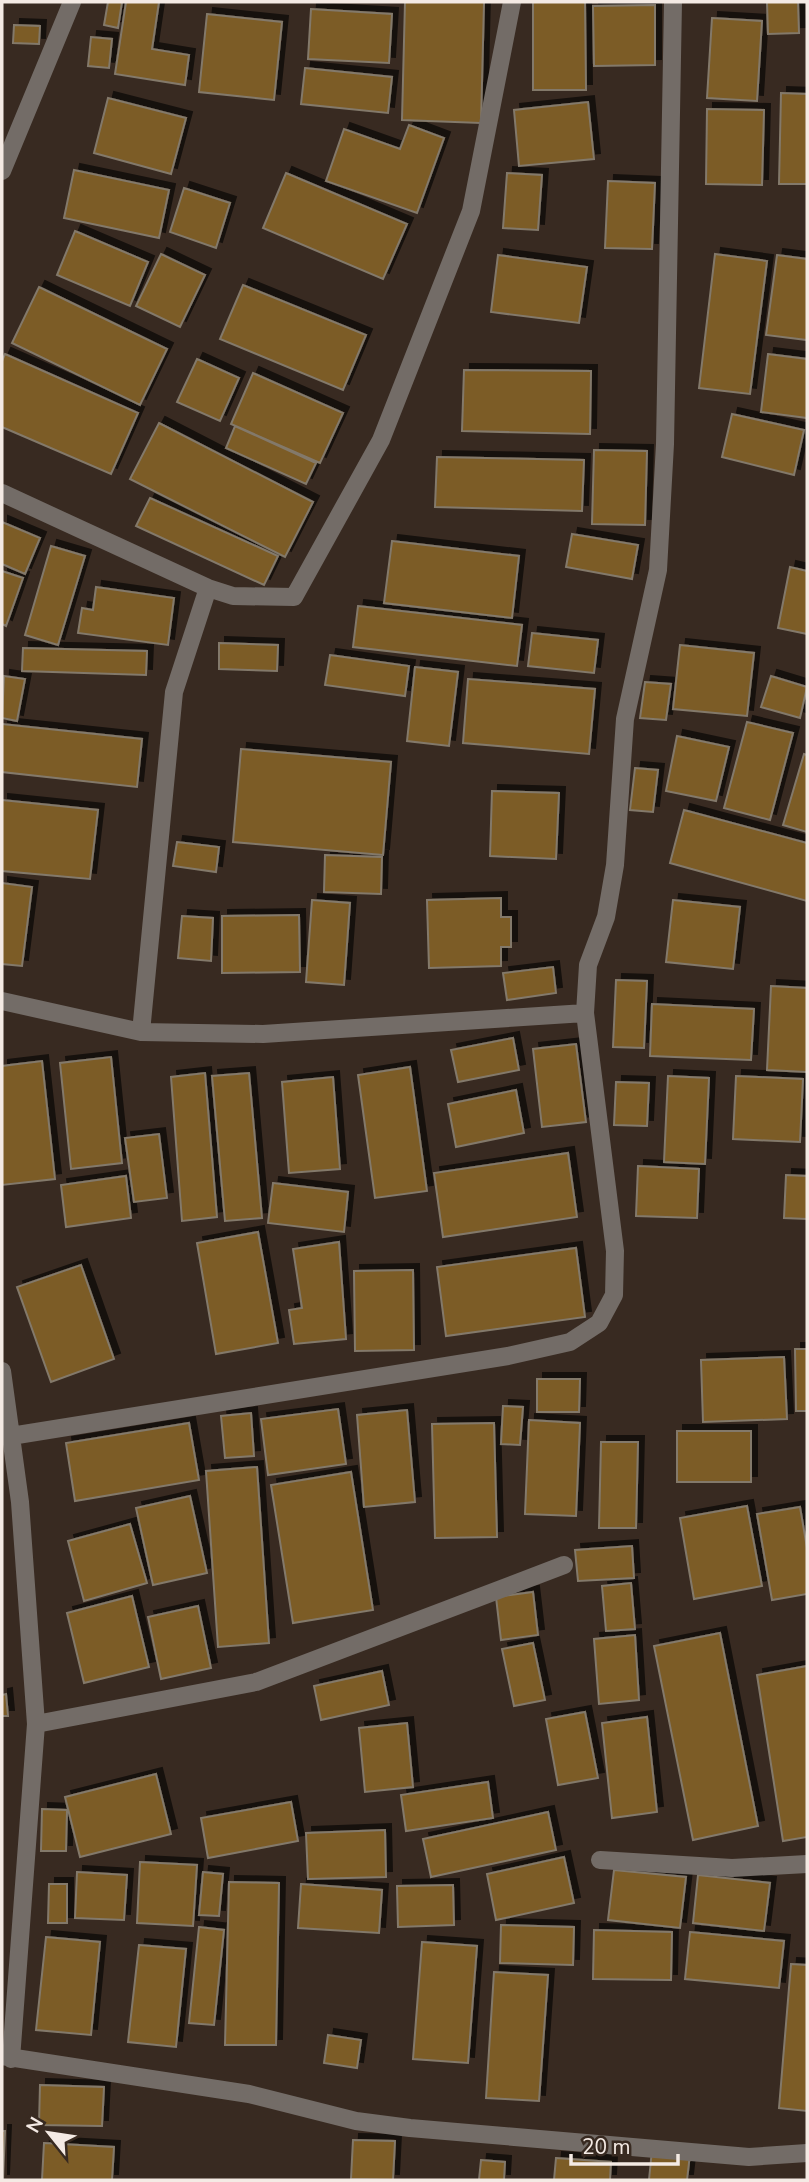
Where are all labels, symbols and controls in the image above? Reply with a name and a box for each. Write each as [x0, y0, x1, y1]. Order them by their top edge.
north arrow [14, 2098, 84, 2168]
text: N [20, 2112, 50, 2138]
scale bar [571, 2122, 678, 2166]
text: 20 m [582, 2133, 631, 2161]

